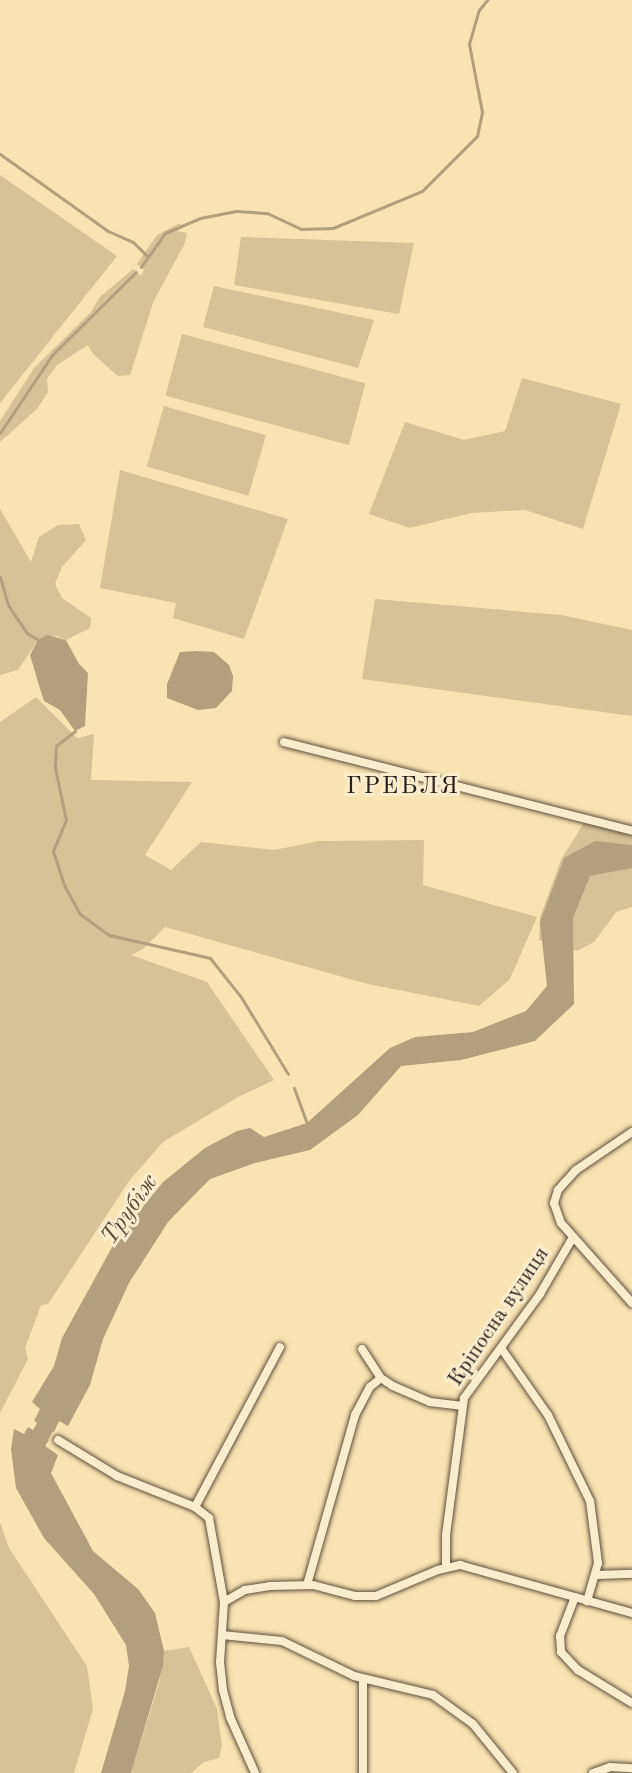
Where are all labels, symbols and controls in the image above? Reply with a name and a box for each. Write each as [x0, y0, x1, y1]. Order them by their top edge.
district label: ГРЕБЛЯ [346, 774, 460, 802]
water label: Трубіж [97, 1169, 165, 1251]
street label: Кріпосна вулиця [443, 1242, 555, 1392]

